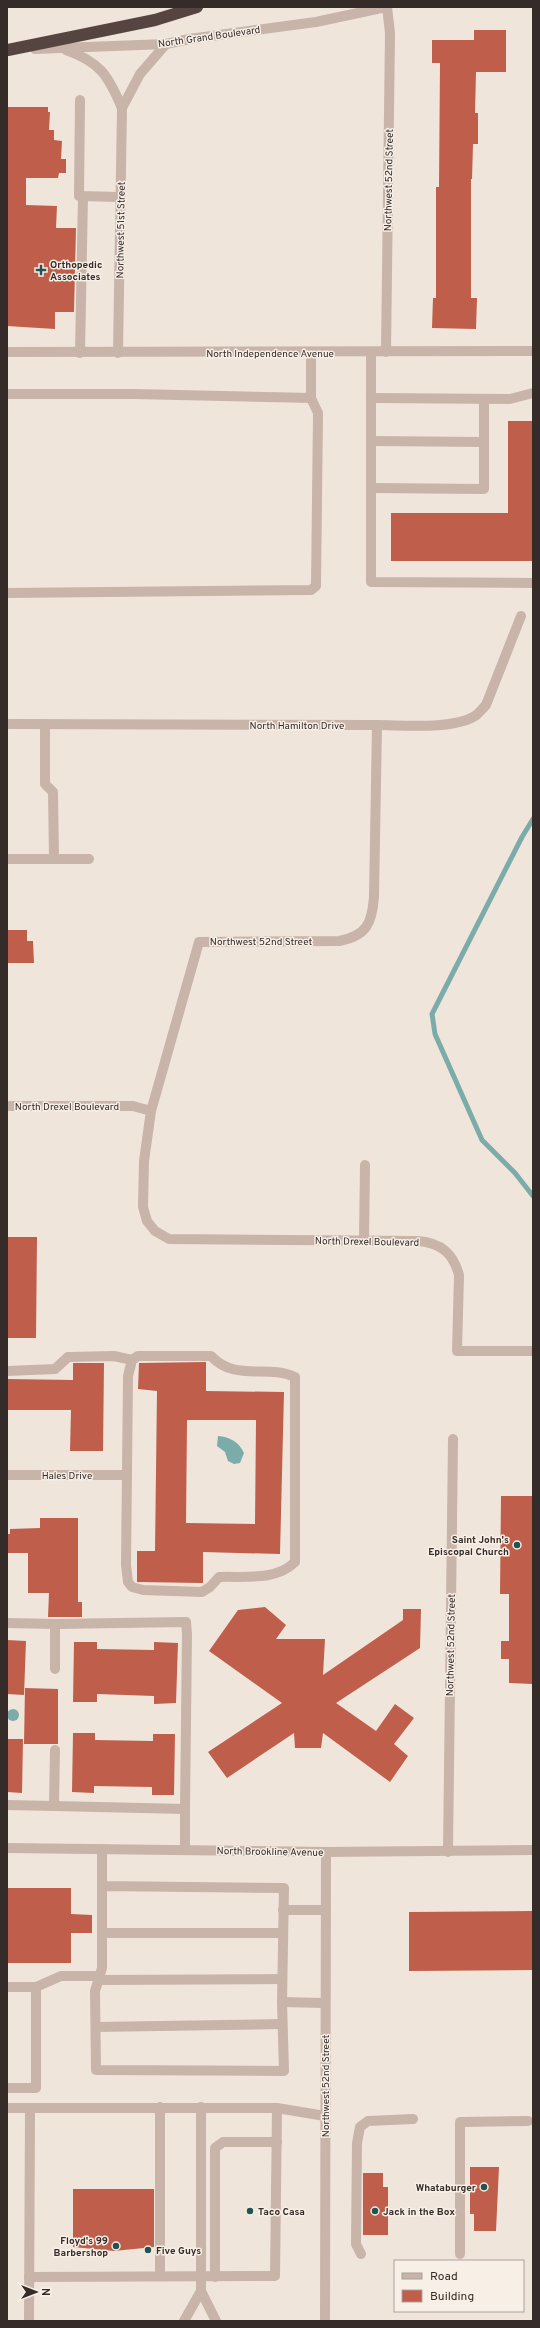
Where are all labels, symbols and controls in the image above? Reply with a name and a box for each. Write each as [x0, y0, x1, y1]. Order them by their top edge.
street label: North Grand Boulevard [157, 24, 261, 51]
street label: Northwest 52nd Street [382, 129, 397, 231]
street label: Northwest 51st Street [114, 181, 129, 279]
place label: Orthopedic Associates [50, 259, 102, 284]
marker: Orthopedic Associates [35, 264, 47, 276]
street label: North Independence Avenue [206, 348, 334, 361]
street label: North Hamilton Drive [250, 720, 344, 733]
street label: Northwest 52nd Street [210, 936, 312, 949]
street label: North Drexel Boulevard [15, 1101, 119, 1114]
street label: North Drexel Boulevard [315, 1235, 419, 1250]
street label: Hales Drive [42, 1470, 92, 1483]
place label: Saint John's Episcopal Church [428, 1534, 509, 1559]
marker: Saint John's Episcopal Church [512, 1540, 522, 1550]
street label: Northwest 52nd Street [444, 1594, 459, 1696]
street label: North Brookline Avenue [216, 1845, 323, 1860]
street label: Northwest 52nd Street [320, 2035, 333, 2137]
place label: Whataburger [416, 2182, 477, 2195]
marker: Whataburger [479, 2182, 489, 2192]
marker: Taco Casa [245, 2206, 255, 2216]
place label: Taco Casa [258, 2206, 305, 2219]
marker: Jack in the Box [370, 2206, 380, 2216]
place label: Jack in the Box [383, 2206, 455, 2219]
place label: Floyd's 99 Barbershop [54, 2235, 108, 2260]
marker: Floyd's 99 Barbershop [111, 2241, 121, 2251]
marker: Five Guys [143, 2245, 153, 2255]
place label: Five Guys [156, 2245, 201, 2258]
legend [394, 2260, 524, 2312]
text: Road [430, 2269, 458, 2285]
north arrow [16, 2272, 56, 2312]
text: N [38, 2288, 52, 2296]
text: Building [430, 2289, 474, 2305]

